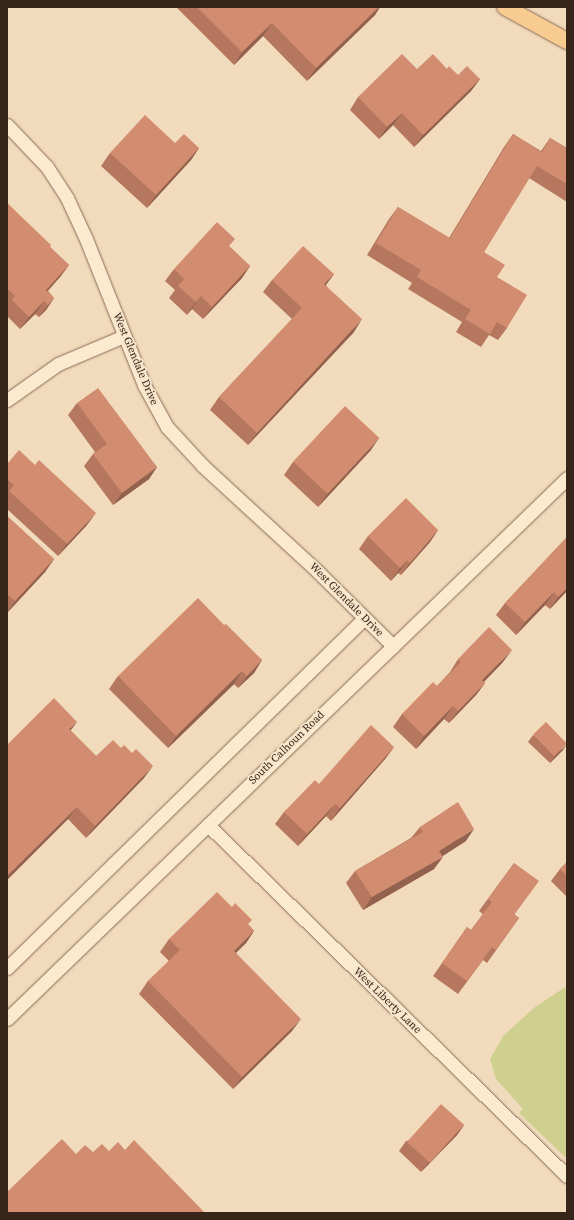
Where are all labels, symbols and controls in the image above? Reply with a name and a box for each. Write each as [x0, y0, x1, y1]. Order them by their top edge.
street label: West Glendale Drive [110, 311, 160, 407]
street label: West Glendale Drive [306, 560, 386, 640]
street label: South Calhoun Road [247, 709, 327, 787]
street label: West Liberty Lane [350, 965, 424, 1037]

